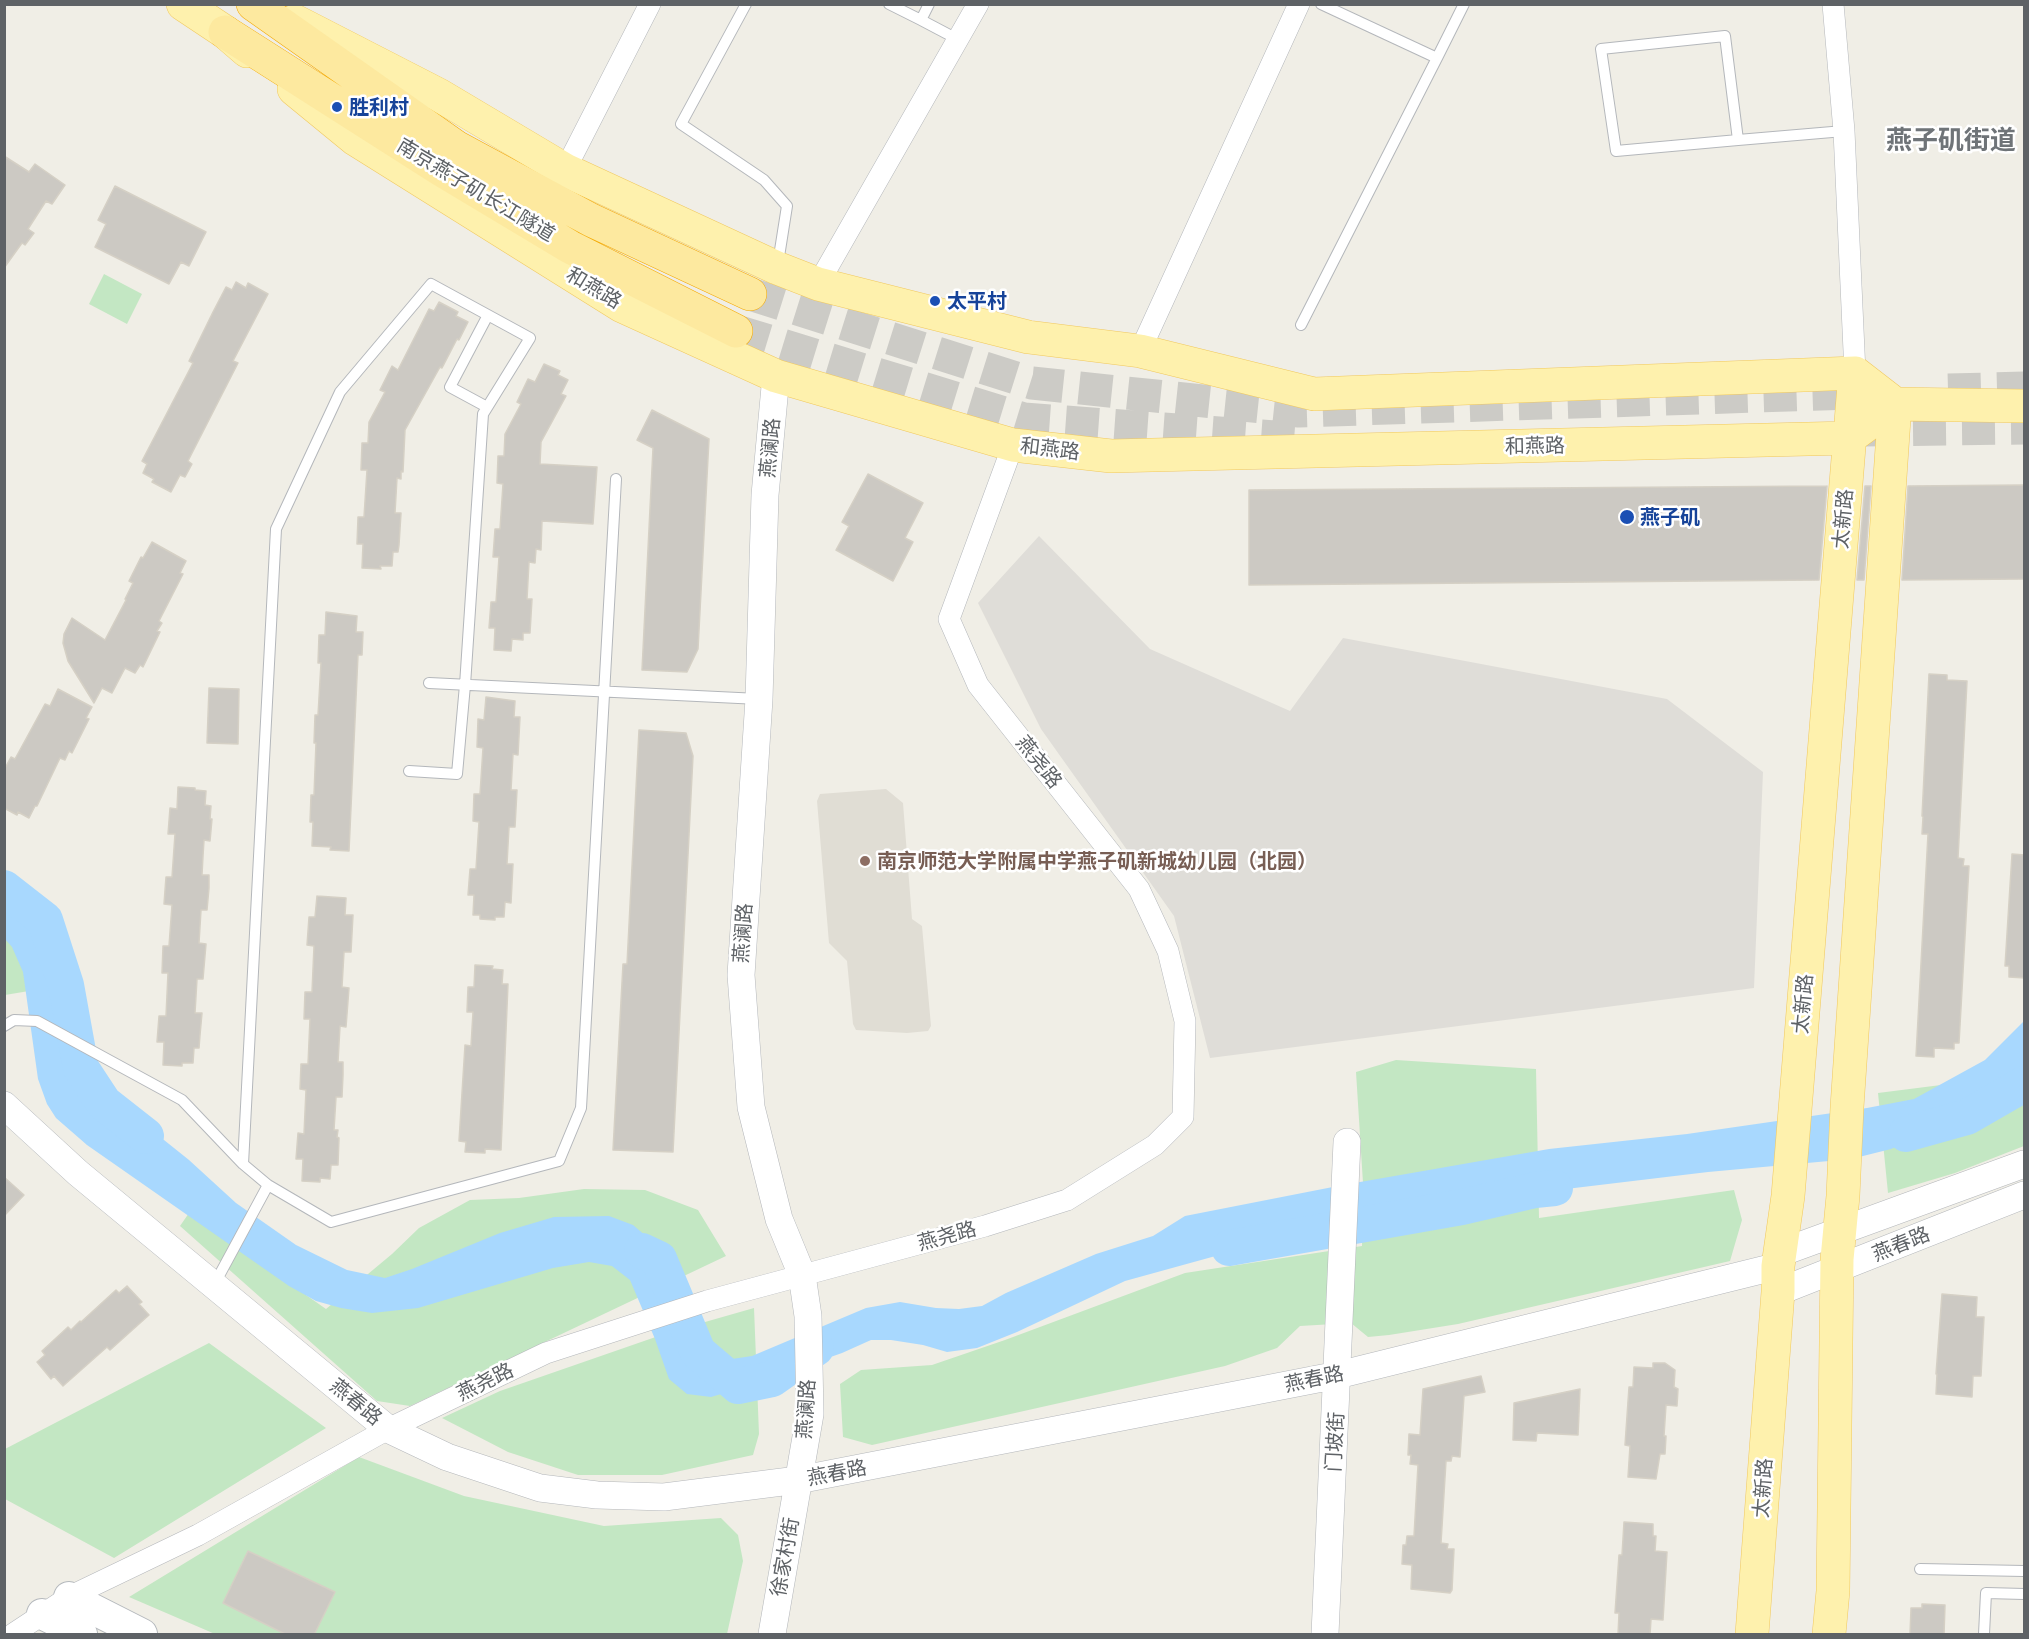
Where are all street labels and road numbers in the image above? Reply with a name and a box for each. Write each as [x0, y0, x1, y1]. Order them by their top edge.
street label: 南京燕子矶长江隧道 [393, 133, 559, 247]
street label: 和燕路 [562, 262, 626, 314]
street label: 燕澜路 [755, 417, 785, 479]
street label: 和燕路 [1019, 433, 1081, 465]
street label: 和燕路 [1505, 433, 1565, 459]
street label: 太新路 [1828, 488, 1858, 550]
street label: 燕尧路 [1011, 731, 1067, 793]
street label: 燕澜路 [729, 902, 757, 964]
street label: 太新路 [1788, 973, 1818, 1035]
street label: 燕尧路 [915, 1217, 979, 1255]
street label: 燕春路 [1869, 1222, 1933, 1266]
street label: 燕尧路 [453, 1358, 517, 1406]
street label: 燕春路 [1282, 1361, 1346, 1397]
street label: 燕春路 [325, 1374, 387, 1430]
street label: 燕澜路 [792, 1378, 820, 1440]
street label: 门坡街 [1321, 1411, 1349, 1473]
street label: 燕春路 [805, 1455, 869, 1491]
street label: 太新路 [1749, 1457, 1777, 1519]
street label: 徐家村街 [766, 1516, 804, 1598]

